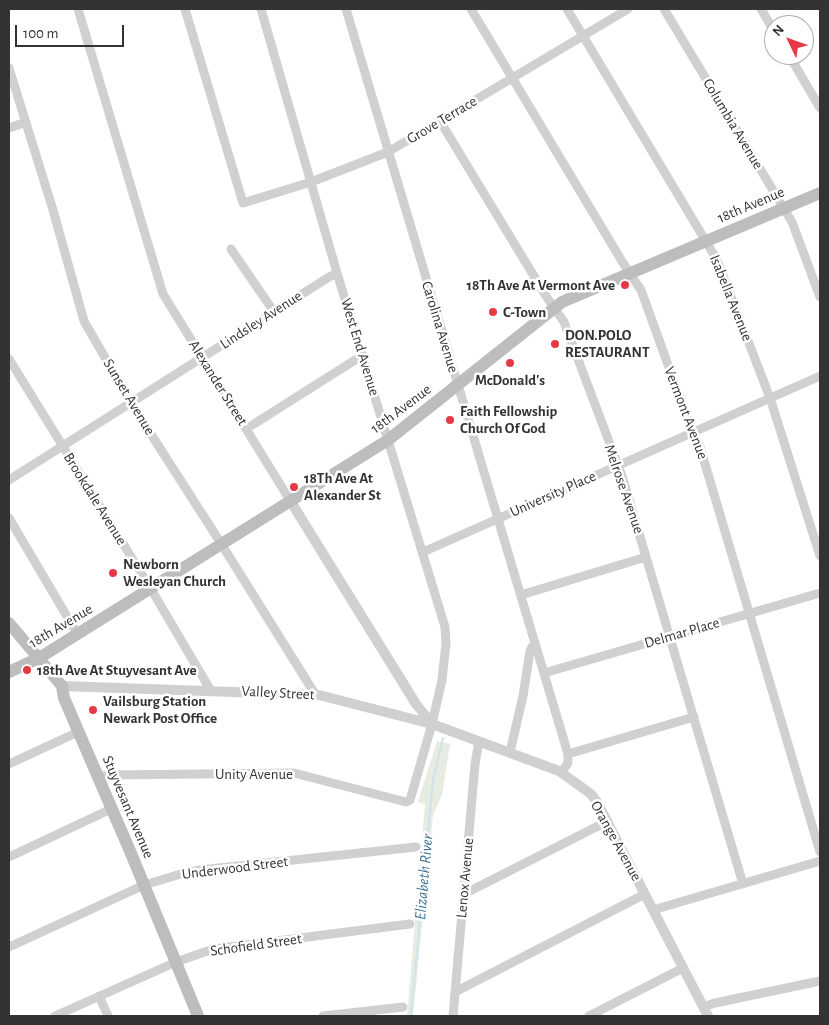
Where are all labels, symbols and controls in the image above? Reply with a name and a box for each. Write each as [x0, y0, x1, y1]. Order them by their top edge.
scale bar [18, 15, 126, 47]
north arrow [764, 15, 814, 65]
text: N [770, 22, 787, 39]
text: 100 m [23, 26, 58, 41]
street label: Columbia Avenue [699, 75, 767, 173]
street label: Grove Terrace [404, 92, 480, 148]
street label: 18th Avenue [715, 183, 787, 227]
street label: Isabella Avenue [706, 252, 756, 344]
place label: 18Th Ave At Vermont Ave [467, 276, 615, 294]
street label: Carolina Avenue [418, 279, 462, 375]
marker: 18Th Ave At Vermont Ave [619, 279, 631, 291]
street label: Lindsley Avenue [217, 287, 305, 353]
street label: West End Avenue [337, 296, 383, 398]
place label: C-Town [503, 303, 546, 321]
marker: C-Town [487, 306, 499, 318]
place label: DON.POLO RESTAURANT [565, 326, 649, 361]
street label: Alexander Street [185, 337, 251, 429]
marker: DON.POLO RESTAURANT [549, 338, 561, 350]
street label: Sunset Avenue [99, 356, 159, 438]
marker: McDonald's [504, 357, 516, 369]
street label: Vermont Avenue [660, 364, 712, 462]
place label: McDonald's [475, 371, 545, 389]
street label: 18th Avenue [367, 380, 435, 438]
place label: Faith Fellowship Church Of God [460, 402, 557, 437]
marker: Faith Fellowship Church Of God [444, 414, 456, 426]
street label: Melrose Avenue [600, 442, 648, 536]
street label: Brookdale Avenue [59, 449, 131, 549]
street label: University Place [507, 467, 599, 521]
place label: 18Th Ave At Alexander St [304, 469, 381, 504]
marker: 18Th Ave At Alexander St [288, 481, 300, 493]
place label: Newborn Wesleyan Church [123, 555, 226, 590]
marker: Newborn Wesleyan Church [107, 567, 119, 579]
street label: 18th Avenue [26, 600, 96, 652]
street label: Delmar Place [642, 614, 722, 652]
place label: 18th Ave At Stuyvesant Ave [37, 661, 197, 679]
marker: 18th Ave At Stuyvesant Ave [21, 664, 33, 676]
street label: Valley Street [241, 682, 315, 704]
place label: Vailsburg Station Newark Post Office [103, 692, 217, 727]
marker: Vailsburg Station Newark Post Office [87, 704, 99, 716]
street label: Stuyvesant Avenue [98, 753, 158, 861]
street label: Unity Avenue [215, 765, 293, 783]
street label: Orange Avenue [587, 798, 645, 884]
water label: Elizabeth River [411, 833, 437, 921]
street label: Lenox Avenue [453, 837, 477, 919]
street label: Underwood Street [181, 853, 289, 883]
street label: Schofield Street [209, 930, 303, 960]

